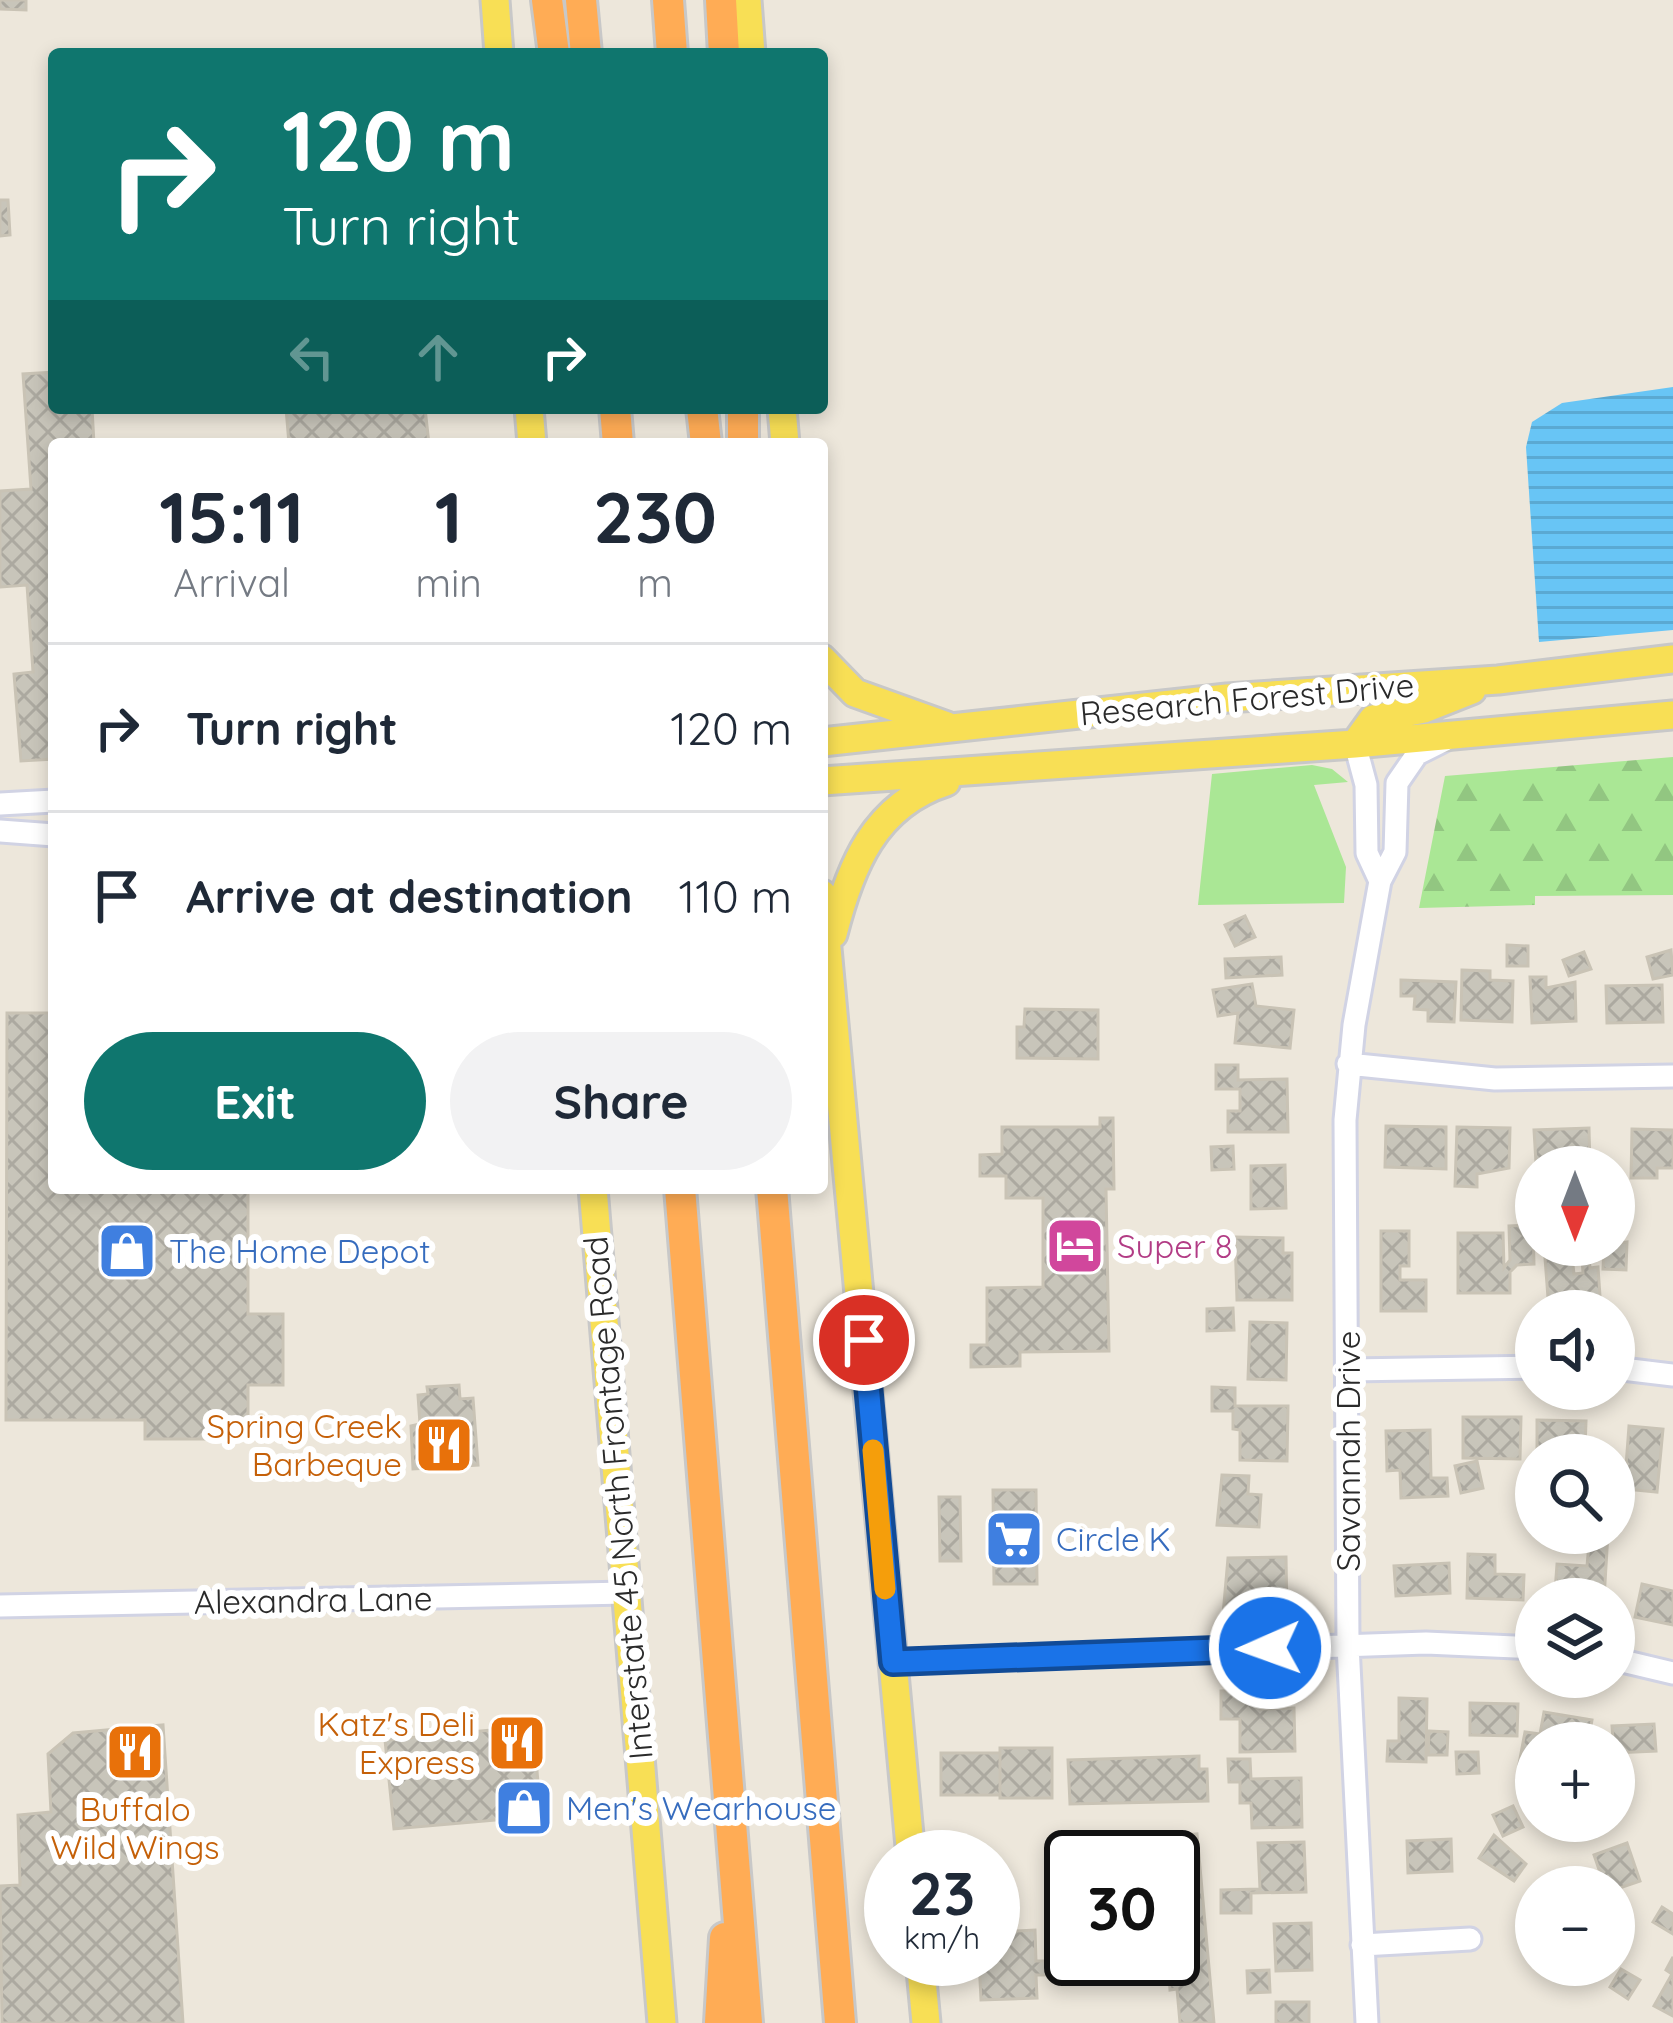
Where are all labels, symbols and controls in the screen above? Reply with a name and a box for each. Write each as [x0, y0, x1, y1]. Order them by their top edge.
text: 120 m [282, 87, 515, 192]
icon: right [84, 96, 240, 252]
text: Turn right [282, 191, 521, 259]
icon: left [279, 324, 345, 390]
icon: ahead [405, 324, 471, 390]
icon: right [531, 324, 597, 390]
text: 15:11 [159, 471, 304, 561]
text: 1 [435, 471, 463, 561]
text: 230 [593, 471, 717, 561]
text: Arrival [173, 558, 290, 607]
text: min [415, 558, 482, 607]
text: m [637, 558, 673, 607]
street label: Research Forest Drive [1078, 663, 1416, 734]
icon: right [84, 695, 150, 761]
text: Turn right [186, 700, 398, 756]
text: 120 m [670, 700, 792, 756]
icon: arrive [84, 863, 150, 929]
text: Arrive at destination [186, 868, 632, 924]
text: 110 m [679, 868, 792, 924]
button: Exit [84, 1032, 426, 1170]
button: Share [450, 1032, 792, 1170]
north arrow [1515, 1146, 1635, 1266]
map controls [1515, 1146, 1635, 1986]
hotel icon: Super 8 [1044, 1215, 1106, 1277]
shop icon: The Home Depot [96, 1220, 158, 1282]
place label: Super 8 [1117, 1225, 1233, 1266]
place label: The Home Depot [169, 1230, 431, 1271]
street label: Interstate 45 North Frontage Road [574, 1235, 661, 1761]
pin [813, 1289, 915, 1391]
button: sound [1515, 1290, 1635, 1410]
icon: arrive [831, 1307, 897, 1373]
street label: Savannah Drive [1327, 1331, 1368, 1571]
place label: Spring Creek Barbeque [207, 1405, 402, 1484]
restaurant icon: Spring Creek Barbeque [413, 1414, 475, 1476]
button: search [1515, 1434, 1635, 1554]
supermarket icon: Circle K [983, 1508, 1045, 1570]
place label: Circle K [1056, 1518, 1171, 1559]
street label: Alexandra Lane [193, 1577, 433, 1622]
button: layers [1515, 1578, 1635, 1698]
position arrow [1207, 1585, 1333, 1711]
place label: Katz's Deli Express [318, 1703, 475, 1782]
restaurant icon: Katz's Deli Express [486, 1712, 548, 1774]
restaurant icon: Buffalo Wild Wings [104, 1721, 166, 1783]
button: + [1515, 1722, 1635, 1842]
shop icon: Men's Wearhouse [493, 1777, 555, 1839]
place label: Men's Wearhouse [566, 1787, 836, 1828]
place label: Buffalo Wild Wings [51, 1788, 219, 1867]
speed limit sign: 30 [1044, 1830, 1200, 1986]
text: 23 [909, 1855, 975, 1930]
button: − [1515, 1866, 1635, 1986]
text: km/h [904, 1919, 980, 1957]

